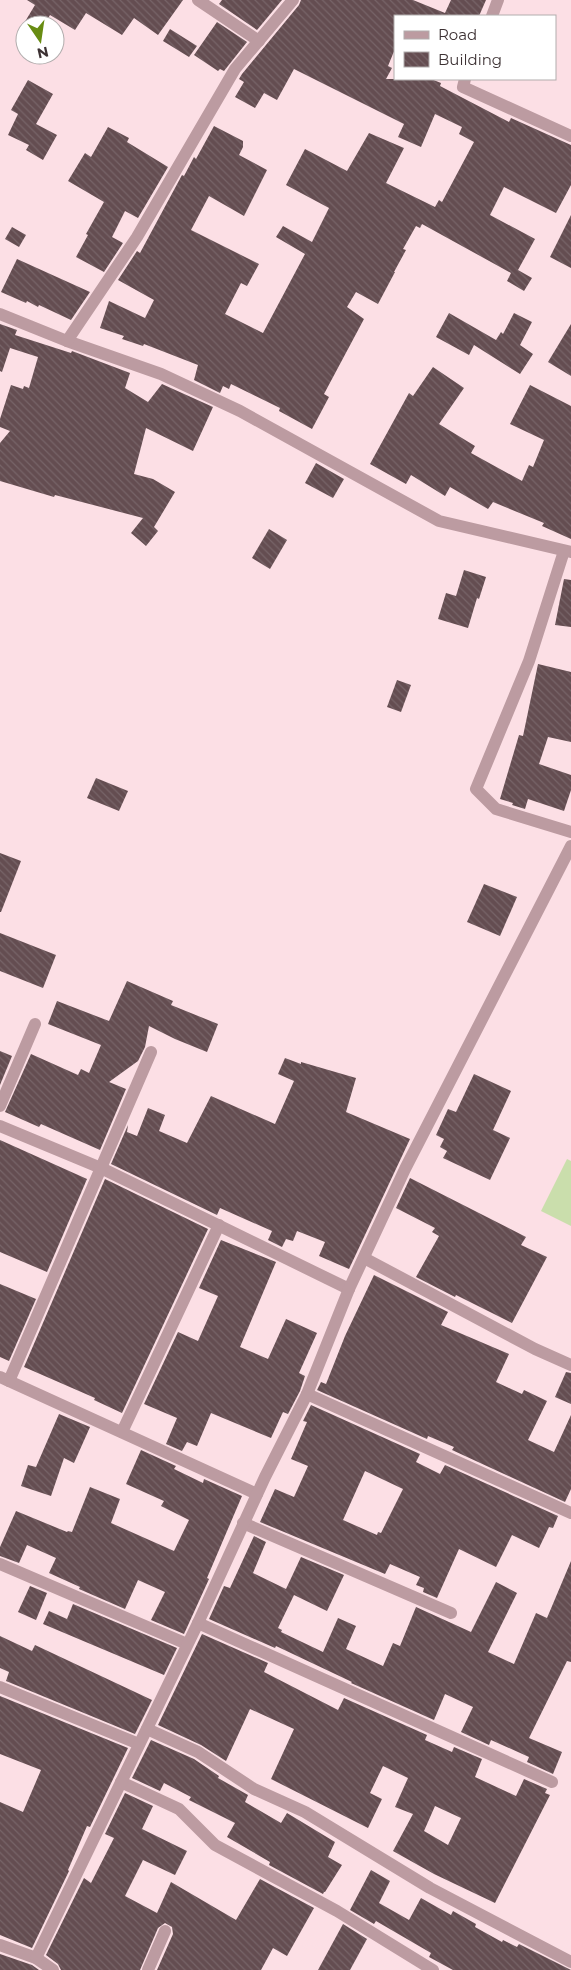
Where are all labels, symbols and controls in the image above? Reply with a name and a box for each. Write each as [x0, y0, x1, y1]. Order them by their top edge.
north arrow [15, 15, 65, 65]
legend [394, 15, 556, 80]
text: Road [438, 25, 477, 44]
text: N [35, 43, 50, 63]
text: Building [438, 50, 502, 69]

